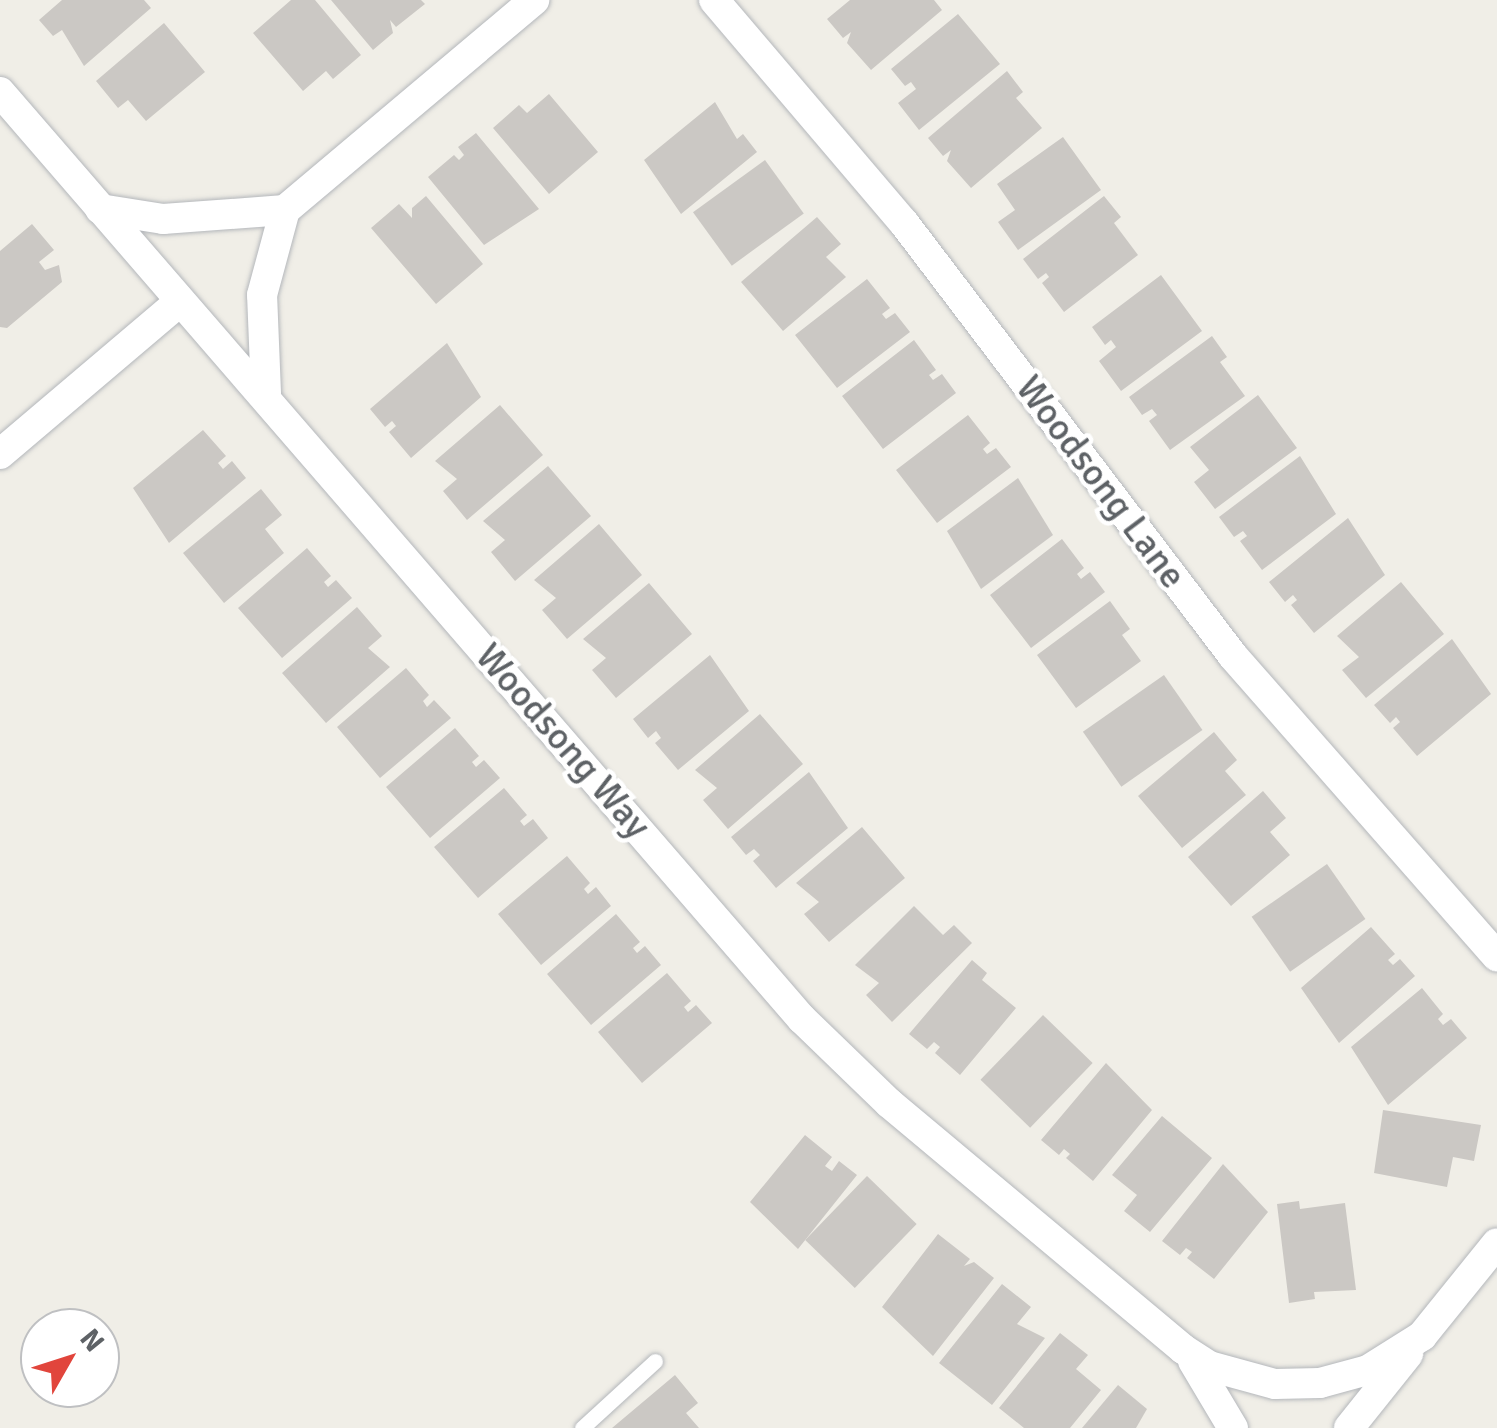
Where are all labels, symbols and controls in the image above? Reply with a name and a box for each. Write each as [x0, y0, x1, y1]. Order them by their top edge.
street label: Woodsong Lane [1006, 367, 1196, 597]
street label: Woodsong Way [466, 634, 660, 848]
north arrow [20, 1308, 120, 1408]
text: N [72, 1322, 111, 1359]

